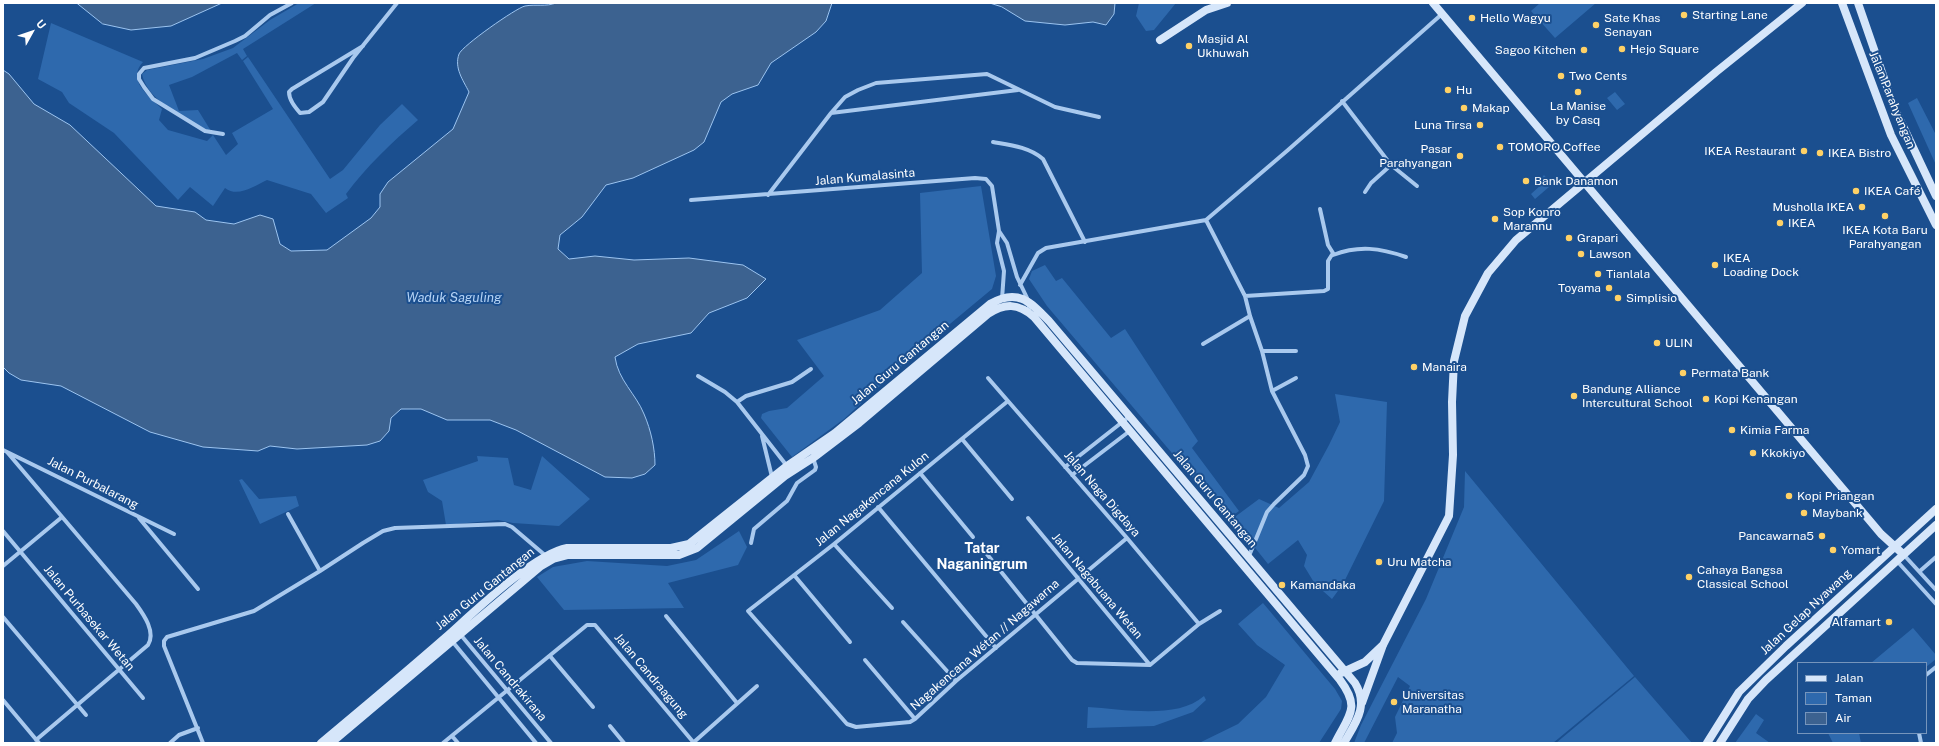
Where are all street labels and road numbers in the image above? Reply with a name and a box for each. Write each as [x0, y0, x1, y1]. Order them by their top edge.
street label: Jalan Parahyangan [1866, 49, 1918, 151]
street label: Jalan Kumalasinta [814, 165, 916, 189]
street label: Jalan Guru Gantangan [848, 318, 952, 408]
street label: Jalan Guru Gantangan [1170, 447, 1260, 551]
street label: Jalan Naga Digdaya [1061, 448, 1143, 540]
street label: Jalan Nagakencana Kulon [812, 449, 932, 549]
street label: Jalan Purbalarang [45, 454, 141, 512]
street label: Jalan Nagabuana Wetan [1049, 530, 1145, 642]
street label: Jalan Guru Gantangan [433, 545, 537, 633]
street label: Jalan Purbasekar Wetan [41, 562, 137, 674]
street label: Jalan Gelap Nyawang [1757, 566, 1855, 658]
street label: Nagakencana Wétan // Nagawarna [908, 576, 1062, 714]
street label: Jalan Candraagung [611, 630, 691, 722]
street label: Jalan Candrakirana [470, 634, 550, 724]

